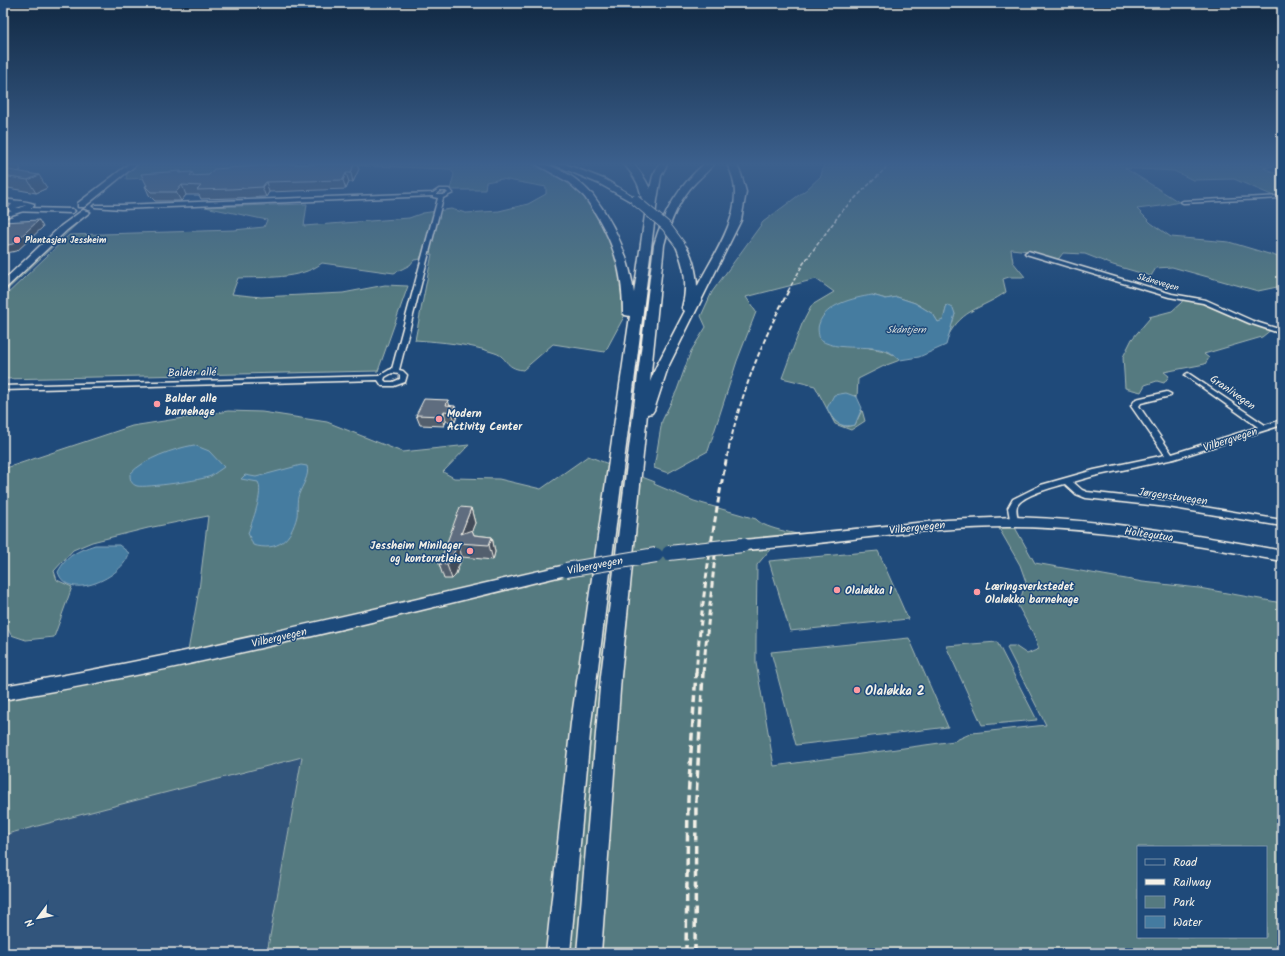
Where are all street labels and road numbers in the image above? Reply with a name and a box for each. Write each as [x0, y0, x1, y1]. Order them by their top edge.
street label: Skånevegen [1135, 269, 1181, 296]
street label: Balder allé [168, 364, 218, 382]
street label: Granlivegen [1206, 370, 1259, 415]
street label: Vilbergvegen [1201, 423, 1260, 457]
street label: Jørgenstuvegen [1137, 483, 1209, 511]
street label: Vilbergvegen [888, 516, 946, 540]
street label: Holtegutua [1123, 523, 1175, 547]
street label: Vilbergvegen [566, 552, 625, 580]
street label: Vilbergvegen [250, 623, 309, 653]

